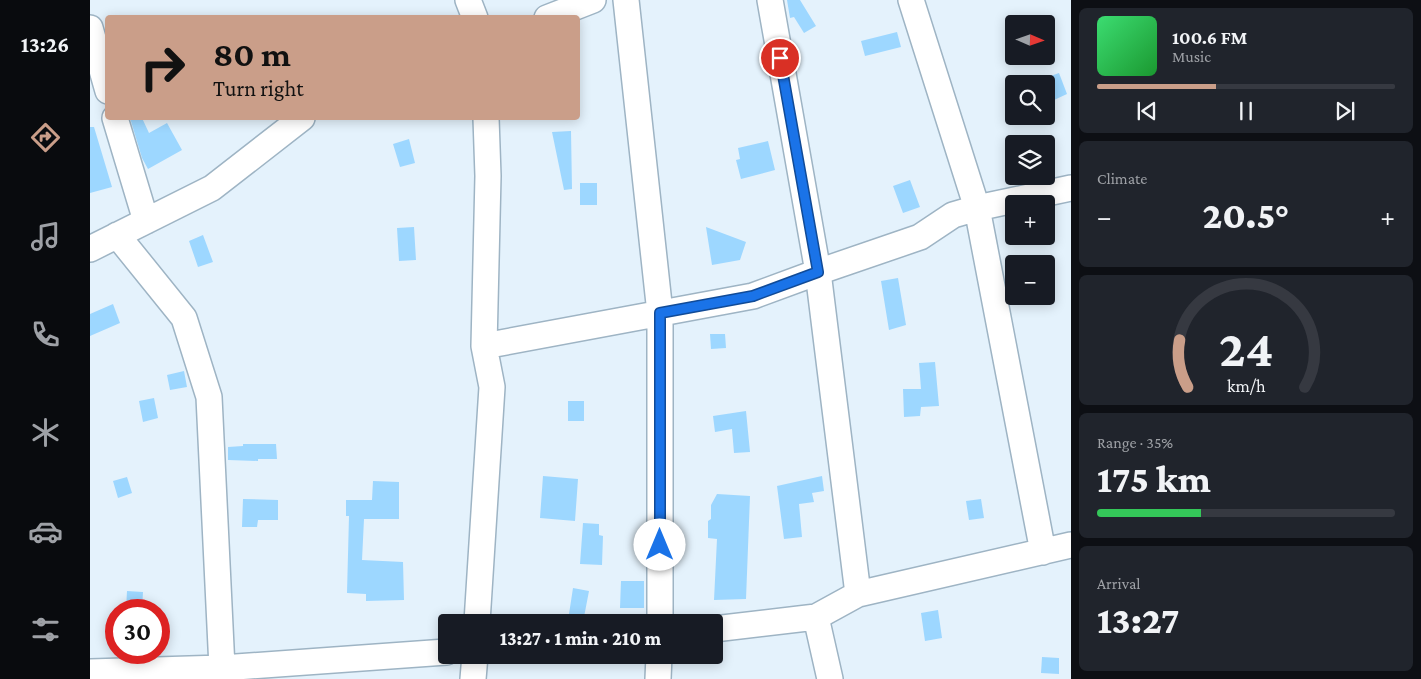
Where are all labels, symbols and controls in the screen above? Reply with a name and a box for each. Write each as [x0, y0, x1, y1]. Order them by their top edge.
north arrow [1005, 15, 1055, 65]
map controls [1005, 15, 1055, 305]
text: 100.6 FM [1172, 27, 1247, 48]
text: 13:26 [21, 32, 69, 57]
icon: right [130, 35, 195, 100]
text: 80 m [213, 35, 291, 74]
pin [759, 37, 801, 79]
icon: arrive [766, 44, 794, 72]
text: Music [1172, 48, 1211, 65]
button: search [1005, 75, 1055, 125]
text: Turn right [213, 76, 304, 101]
icon: previous [1133, 97, 1161, 125]
icon: pause [1232, 97, 1260, 125]
icon: next [1331, 97, 1359, 125]
icon: directions [28, 120, 63, 155]
button: layers [1005, 135, 1055, 185]
text: Climate [1097, 170, 1147, 187]
text: 20.5° [1202, 194, 1290, 236]
button: + [1005, 195, 1055, 245]
text: − [1097, 201, 1112, 232]
text: + [1380, 201, 1395, 232]
icon: music [28, 219, 63, 254]
button: − [1005, 255, 1055, 305]
icon: phone [28, 317, 63, 352]
text: 24 [1219, 319, 1273, 377]
text: km/h [1227, 376, 1266, 396]
icon: climate [28, 415, 63, 450]
text: Range · 35% [1097, 434, 1173, 451]
text: 175 km [1097, 458, 1211, 500]
icon: car [28, 514, 63, 549]
position arrow [633, 518, 685, 570]
text: Arrival [1097, 575, 1141, 592]
speed limit sign: 30 [105, 599, 170, 664]
text: 13:27 [1097, 599, 1180, 641]
icon: filters [28, 612, 63, 647]
text: 13:27 · 1 min · 210 m [500, 628, 661, 649]

